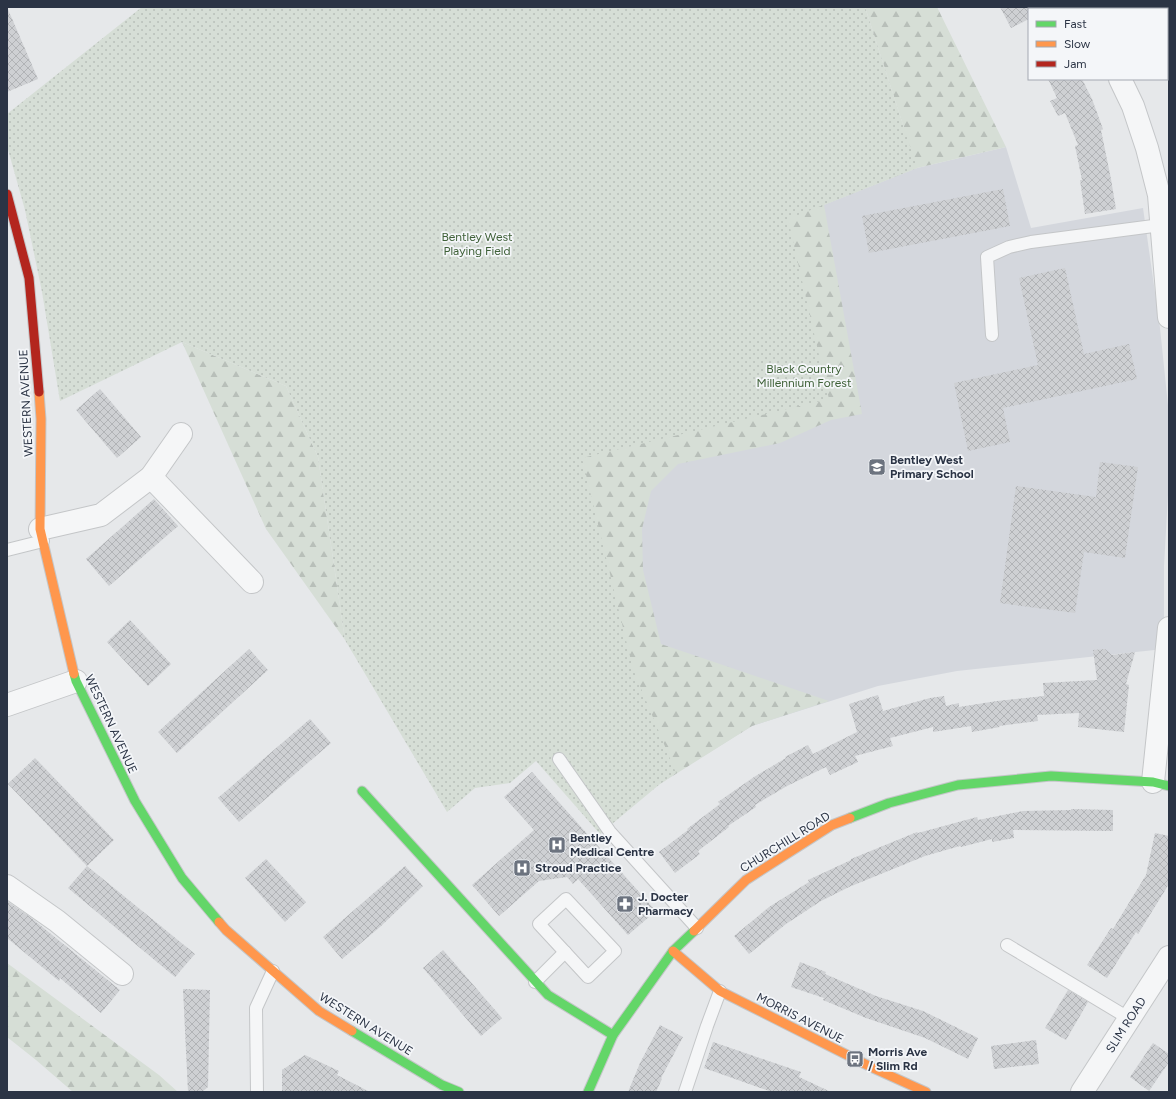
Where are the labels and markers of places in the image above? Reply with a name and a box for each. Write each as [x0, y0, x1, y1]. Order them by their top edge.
place label: Bentley West Primary School [890, 453, 974, 481]
school or university icon: Bentley West Primary School [867, 457, 887, 477]
place label: Bentley Medical Centre [570, 831, 655, 859]
hospital icon: Bentley Medical Centre [547, 835, 567, 855]
hospital icon: Stroud Practice [512, 858, 532, 878]
place label: Stroud Practice [535, 861, 622, 875]
place label: J. Docter Pharmacy [638, 890, 693, 918]
pharmacy icon: J. Docter Pharmacy [615, 894, 635, 914]
place label: Morris Ave / Slim Rd [868, 1045, 927, 1073]
bus stop icon: Morris Ave / Slim Rd [845, 1049, 865, 1069]

